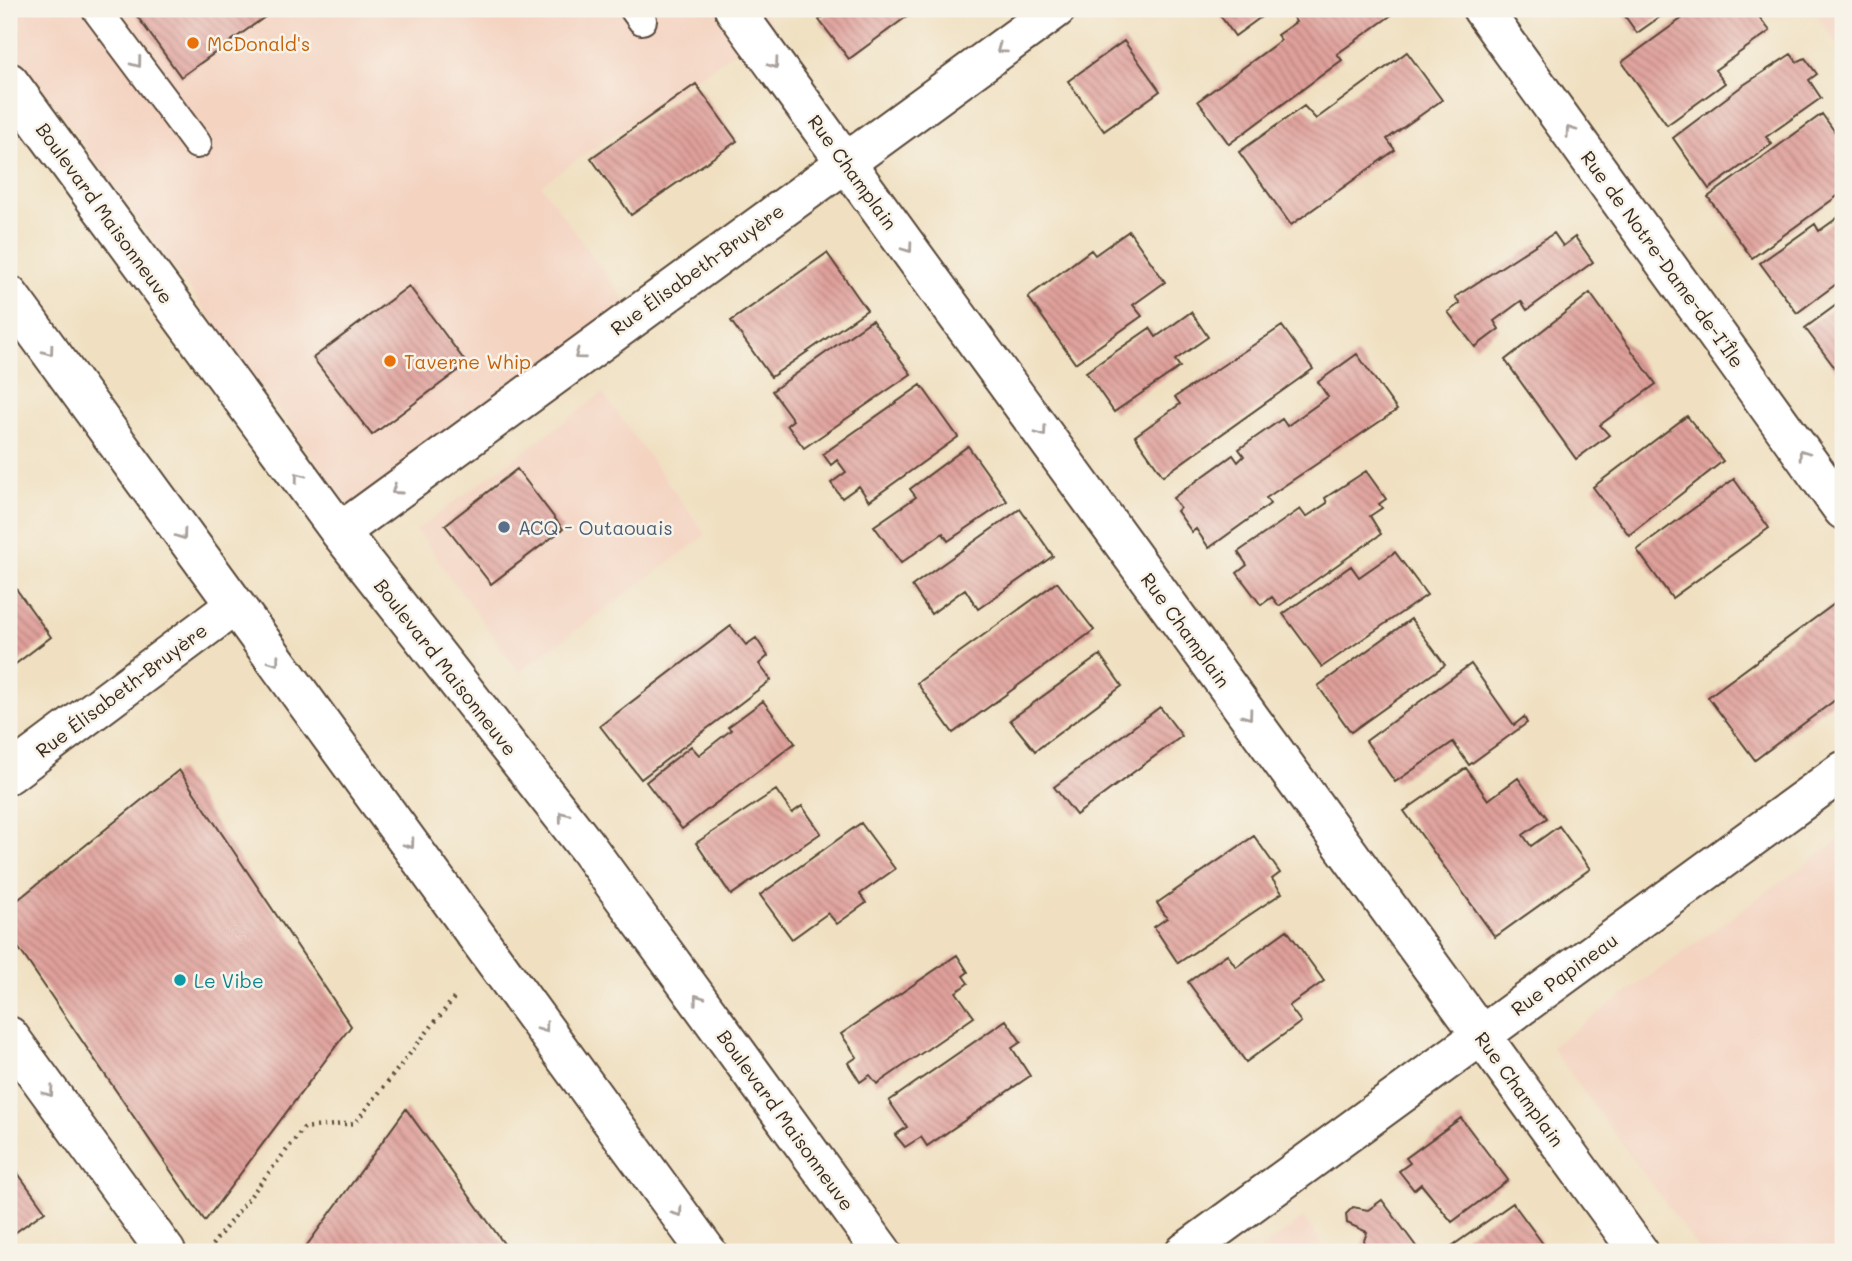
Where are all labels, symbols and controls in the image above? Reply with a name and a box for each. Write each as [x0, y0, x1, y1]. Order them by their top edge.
place label: McDonald's [207, 31, 310, 56]
marker: McDonald's [185, 35, 201, 51]
one-way arrow [996, 41, 1009, 53]
one-way arrow [129, 56, 141, 68]
one-way arrow [766, 56, 779, 69]
street label: Rue Champlain [803, 109, 903, 235]
street label: Boulevard Maisonneuve [31, 118, 179, 308]
one-way arrow [1566, 126, 1578, 139]
street label: Rue de Notre-Dame-de-I'Île [1576, 146, 1750, 372]
street label: Rue Élisabeth-Bruyère [605, 198, 789, 340]
one-way arrow [900, 240, 912, 253]
one-way arrow [41, 343, 53, 355]
one-way arrow [574, 347, 587, 360]
place label: Taverne Whip [404, 349, 531, 374]
marker: Taverne Whip [382, 353, 398, 369]
one-way arrow [1034, 424, 1046, 437]
one-way arrow [1799, 449, 1812, 462]
one-way arrow [295, 472, 308, 485]
one-way arrow [391, 482, 404, 494]
place label: ACQ - Outaouais [518, 515, 673, 540]
marker: ACQ - Outaouais [496, 519, 512, 535]
one-way arrow [174, 527, 187, 540]
street label: Rue Champlain [1136, 567, 1236, 693]
street label: Boulevard Maisonneuve [369, 573, 523, 761]
street label: Rue Élisabeth-Bruyère [30, 617, 212, 763]
one-way arrow [266, 653, 279, 666]
one-way arrow [1240, 707, 1252, 720]
one-way arrow [558, 812, 571, 824]
one-way arrow [402, 836, 414, 849]
street label: Rue Papineau [1506, 927, 1622, 1021]
place label: Le Vibe [194, 968, 264, 993]
marker: Le Vibe [172, 972, 188, 988]
one-way arrow [694, 994, 706, 1007]
one-way arrow [536, 1020, 548, 1033]
street label: Boulevard Maisonneuve [712, 1025, 860, 1215]
street label: Rue Champlain [1470, 1026, 1570, 1152]
one-way arrow [41, 1084, 53, 1097]
one-way arrow [669, 1204, 682, 1217]

